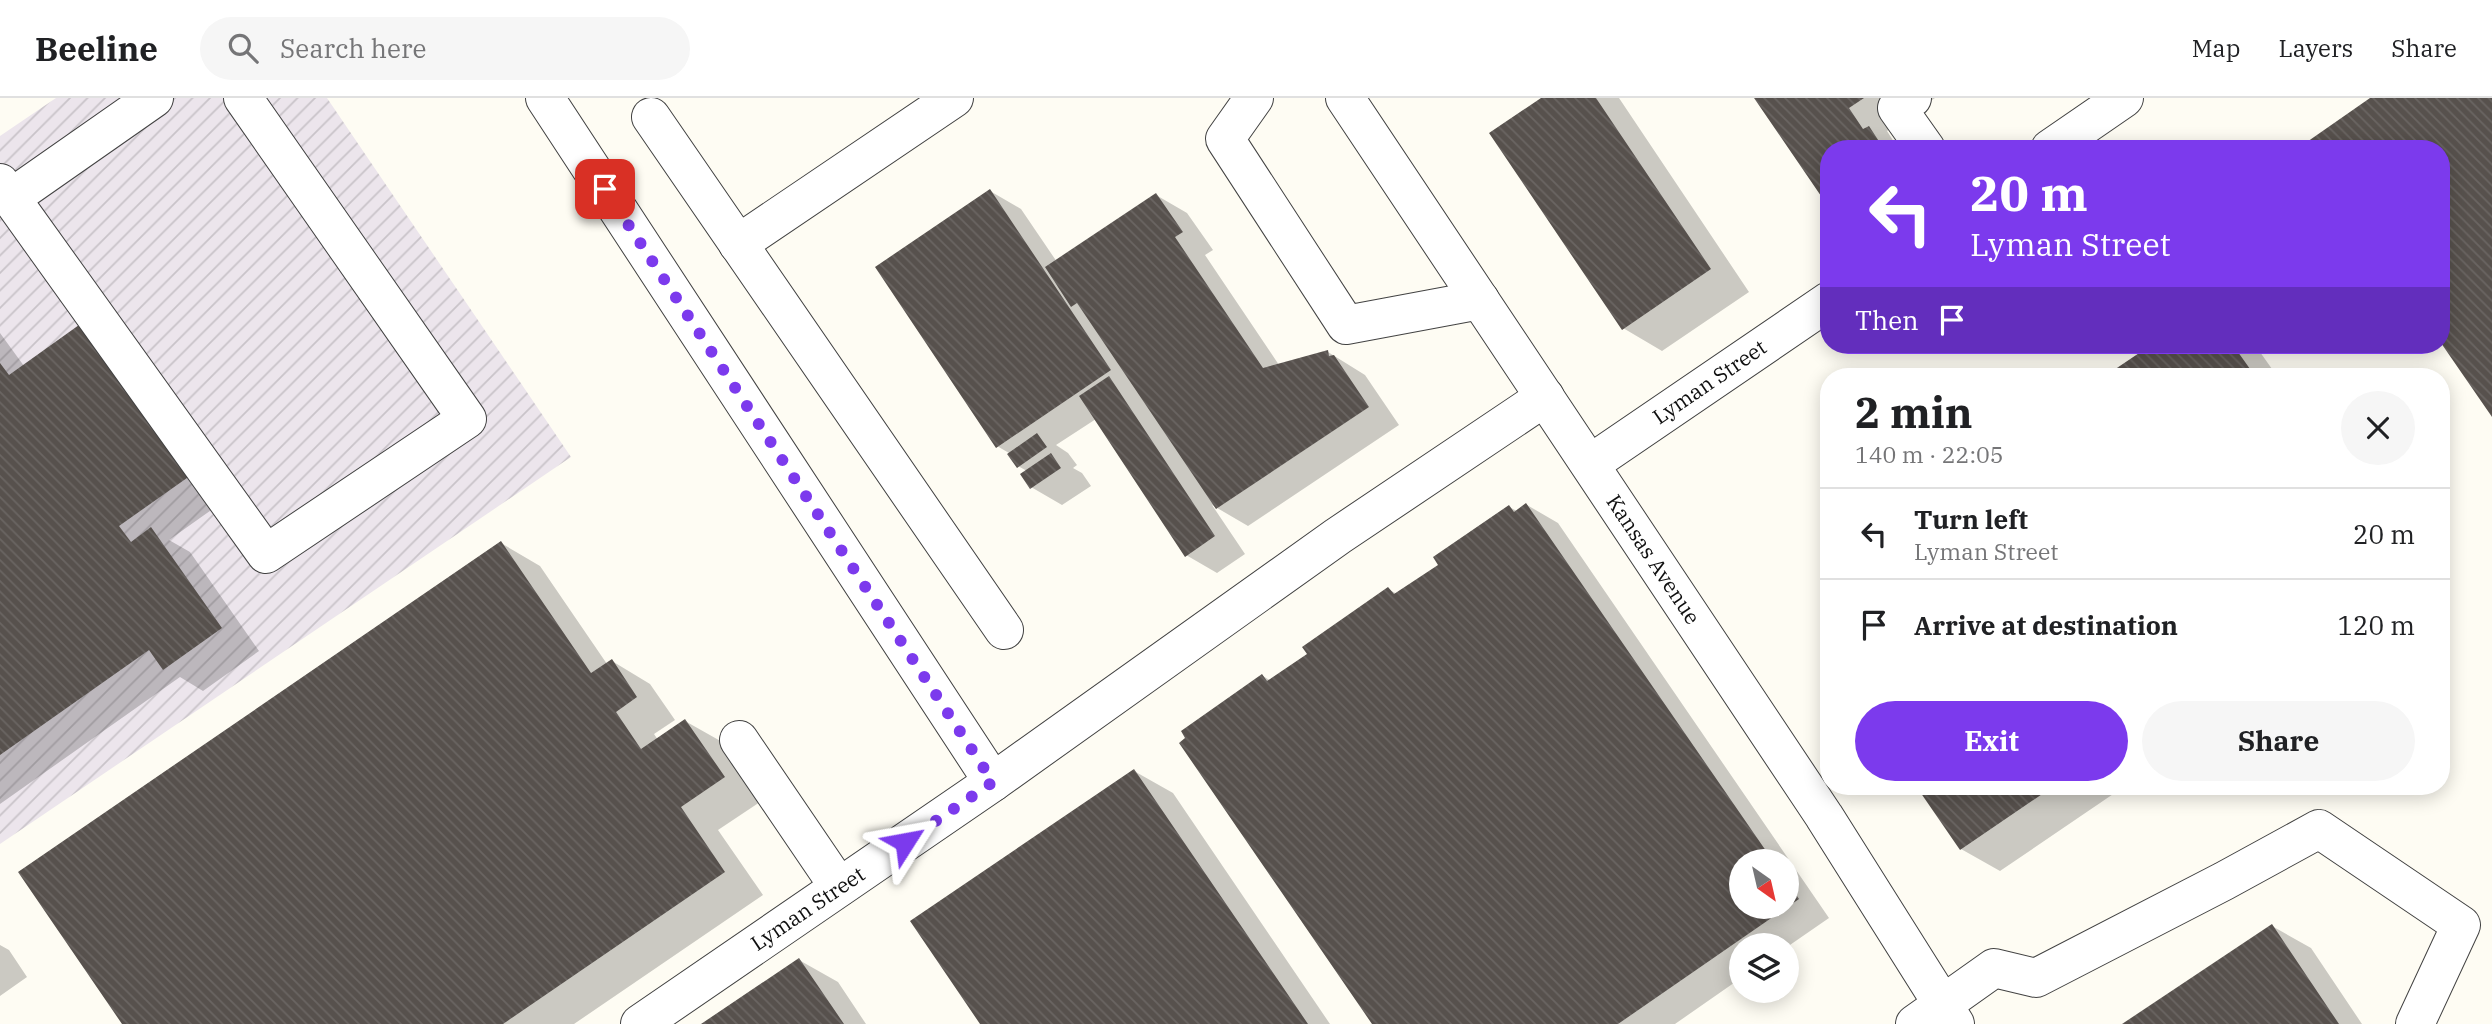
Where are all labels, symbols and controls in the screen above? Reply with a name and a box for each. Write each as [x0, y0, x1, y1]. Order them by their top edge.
search box [200, 17, 690, 80]
text: Beeline [35, 27, 158, 70]
icon: search [224, 29, 262, 67]
text: Search here [280, 31, 426, 65]
text: Map [2192, 32, 2240, 64]
text: Layers [2278, 32, 2353, 64]
text: Share [2391, 32, 2457, 64]
pin [575, 159, 635, 219]
text: 20 m [1970, 161, 2088, 224]
icon: left [1855, 168, 1946, 259]
icon: arrive [586, 170, 624, 208]
text: Lyman Street [1970, 223, 2171, 265]
icon: arrive [1933, 301, 1971, 339]
text: Then [1855, 303, 1919, 337]
street label: Lyman Street [1647, 333, 1772, 430]
text: 2 min [1855, 385, 1973, 440]
button: close [2341, 391, 2415, 465]
text: 140 m · 22:05 [1855, 439, 2004, 469]
street label: Kansas Avenue [1601, 489, 1707, 629]
text: Turn left [1914, 502, 2028, 536]
icon: left [1855, 515, 1893, 553]
text: 20 m [2353, 517, 2415, 551]
text: Lyman Street [1914, 536, 2058, 566]
icon: arrive [1855, 606, 1893, 644]
text: Arrive at destination [1914, 608, 2178, 642]
text: 120 m [2337, 608, 2415, 642]
button: Exit [1855, 701, 2128, 781]
button: Share [2142, 701, 2415, 781]
position arrow [868, 805, 942, 879]
north arrow [1729, 849, 1799, 919]
map controls [1729, 849, 1799, 1003]
street label: Lyman Street [745, 860, 870, 957]
button: layers [1729, 933, 1799, 1003]

